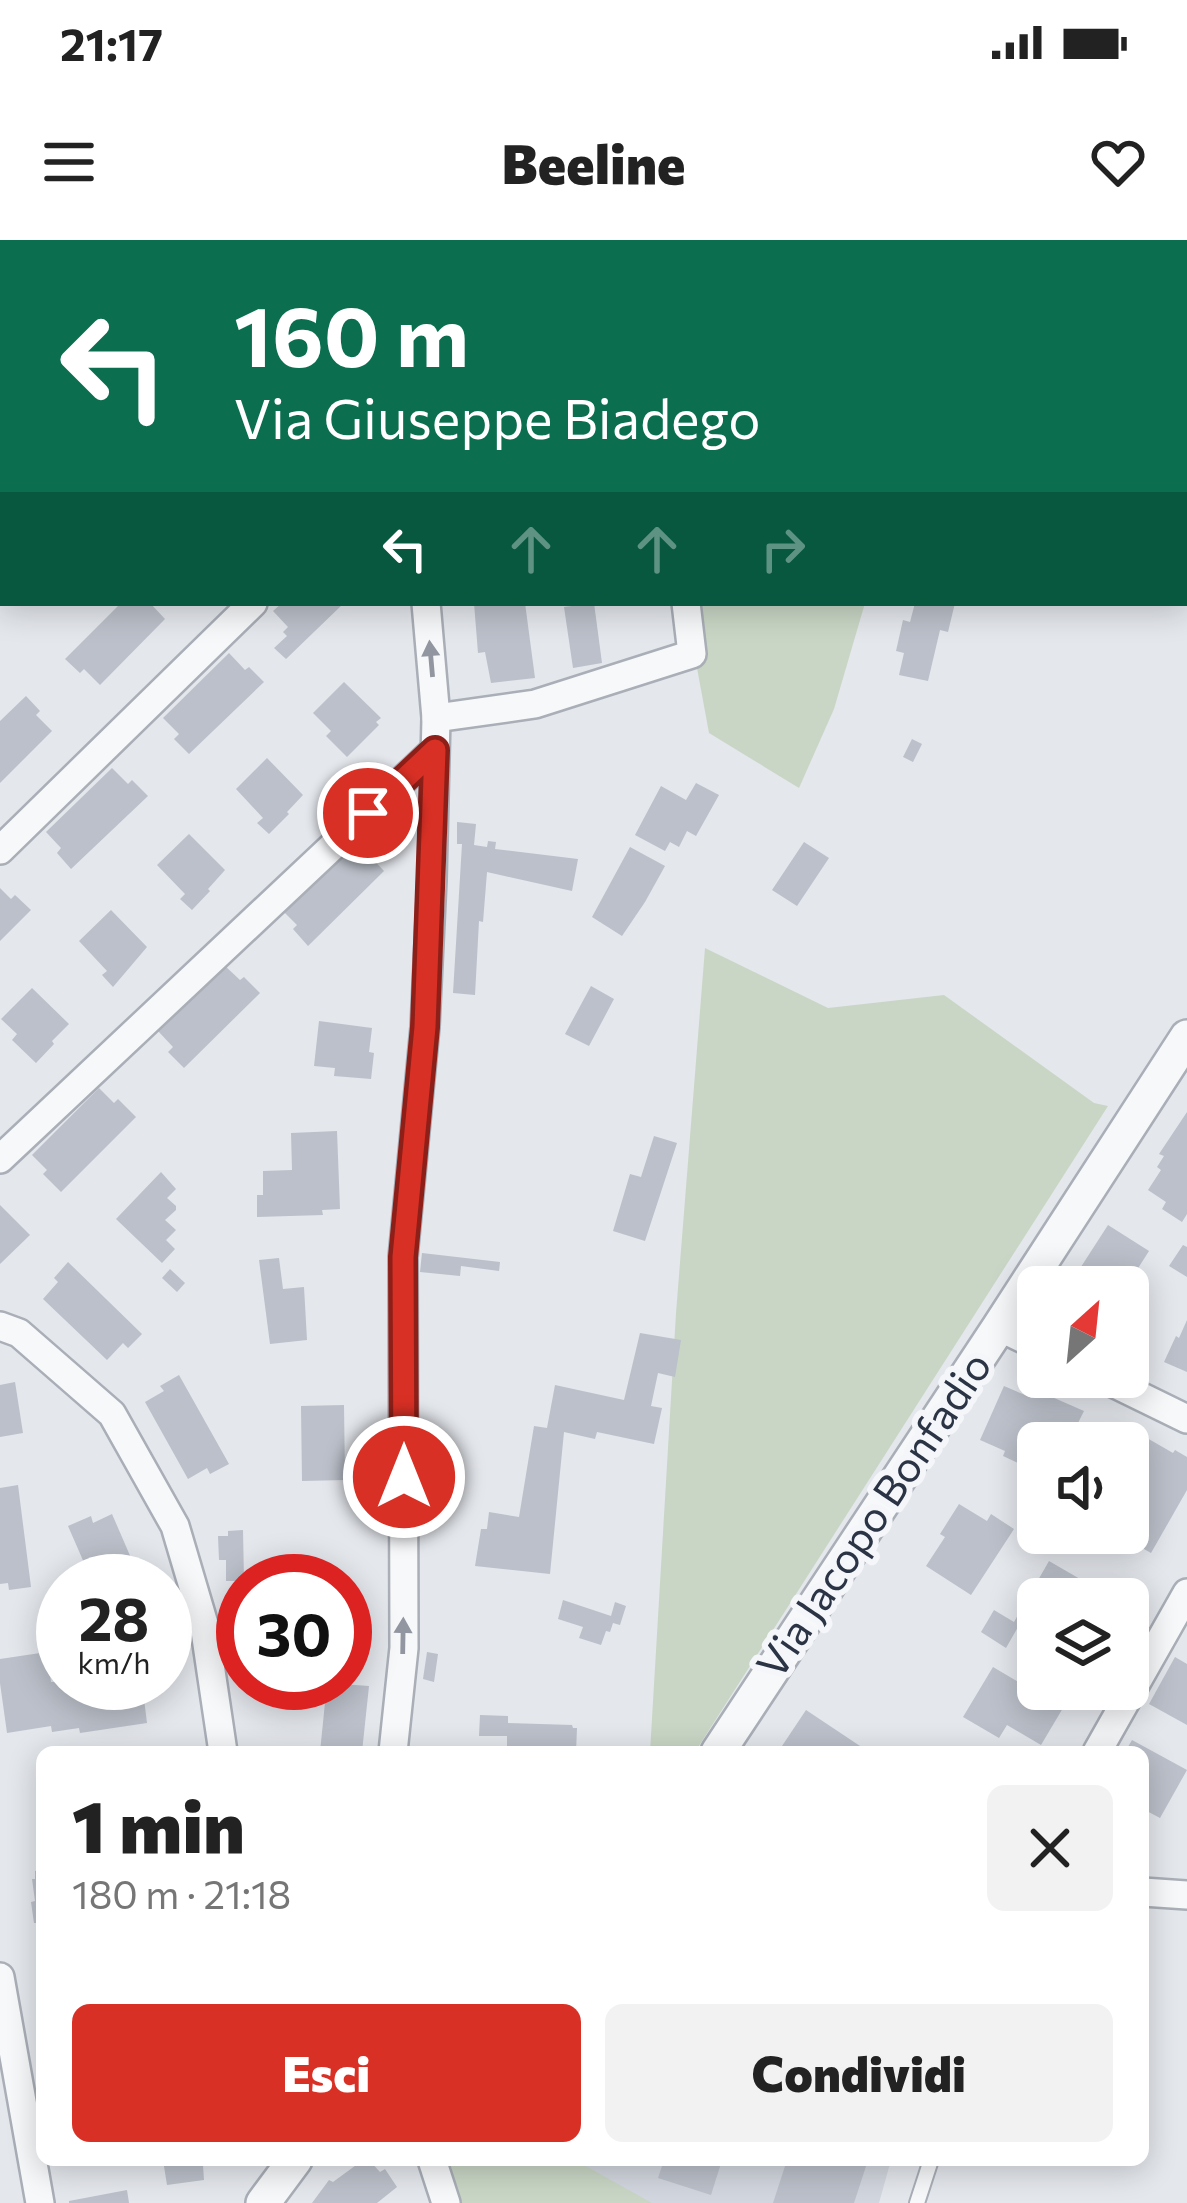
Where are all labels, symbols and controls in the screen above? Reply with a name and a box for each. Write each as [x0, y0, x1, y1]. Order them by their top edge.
text: 21:17 [60, 15, 163, 70]
icon: menu [36, 129, 102, 195]
text: Beeline [502, 129, 685, 195]
icon: heart [1085, 129, 1151, 195]
text: 160 m [234, 282, 469, 384]
icon: left [36, 288, 192, 444]
text: Via Giuseppe Biadego [234, 384, 761, 450]
icon: left [372, 516, 438, 582]
icon: ahead [498, 516, 564, 582]
icon: ahead [624, 516, 690, 582]
icon: right [750, 516, 816, 582]
one-way arrow [421, 640, 440, 677]
pin [317, 762, 419, 864]
icon: arrive [335, 780, 401, 846]
north arrow [1017, 1266, 1149, 1398]
map controls [1017, 1266, 1149, 1710]
street label: Via Jacopo Bonfadio [744, 1341, 1001, 1687]
position arrow [341, 1414, 467, 1540]
button: sound [1017, 1422, 1149, 1554]
speed limit sign: 30 [216, 1554, 372, 1710]
button: layers [1017, 1578, 1149, 1710]
text: 28 [79, 1580, 149, 1653]
one-way arrow [394, 1616, 413, 1654]
text: km/h [78, 1643, 150, 1680]
text: 1 min [72, 1780, 245, 1868]
button: close [987, 1785, 1113, 1911]
text: 180 m · 21:18 [72, 1869, 291, 1917]
button: Esci [72, 2004, 581, 2142]
button: Condividi [605, 2004, 1113, 2142]

